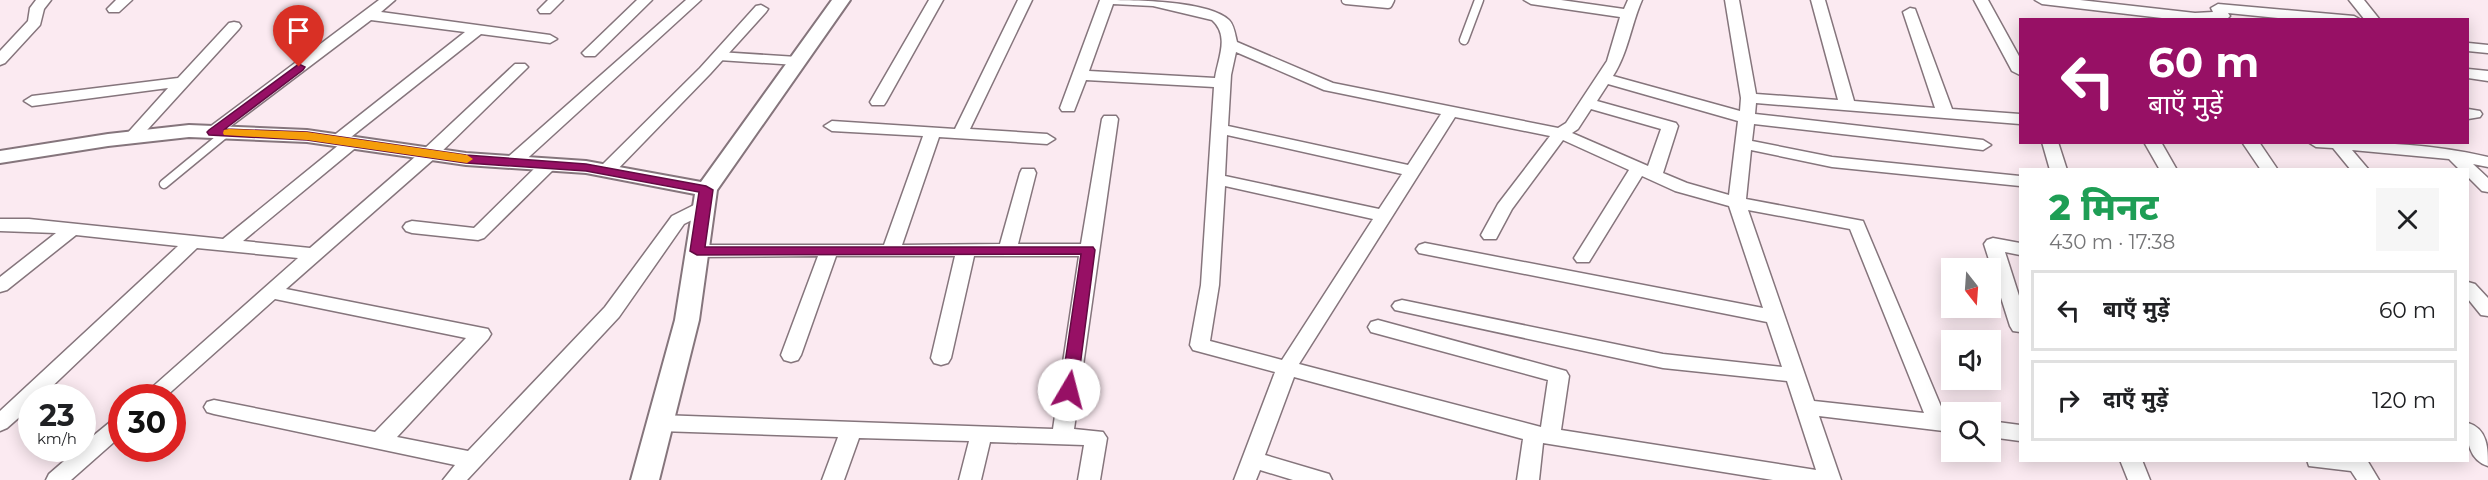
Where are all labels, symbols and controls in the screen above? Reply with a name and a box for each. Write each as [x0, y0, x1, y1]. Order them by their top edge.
pin [273, 5, 324, 67]
icon: arrive [282, 14, 315, 47]
text: 60 m [2148, 36, 2259, 88]
icon: left [2049, 42, 2127, 120]
text: बाएँ मुड़ें [2148, 88, 2223, 121]
text: 2 मिनट [2049, 185, 2159, 229]
button: close [2376, 188, 2439, 251]
text: 430 m · 17:38 [2049, 230, 2175, 254]
north arrow [1941, 258, 2001, 318]
map controls [1941, 258, 2001, 462]
icon: left [2052, 294, 2085, 327]
text: बाएँ मुड़ें [2103, 296, 2170, 323]
text: 60 m [2379, 297, 2436, 324]
button: sound [1941, 330, 2001, 390]
position arrow [1037, 358, 1101, 422]
speed limit sign: 30 [108, 384, 186, 462]
icon: right [2052, 384, 2085, 417]
text: दाएँ मुड़ें [2103, 386, 2168, 413]
text: 120 m [2372, 387, 2436, 414]
text: 23 [39, 397, 75, 434]
button: search [1941, 402, 2001, 462]
text: km/h [37, 429, 77, 448]

